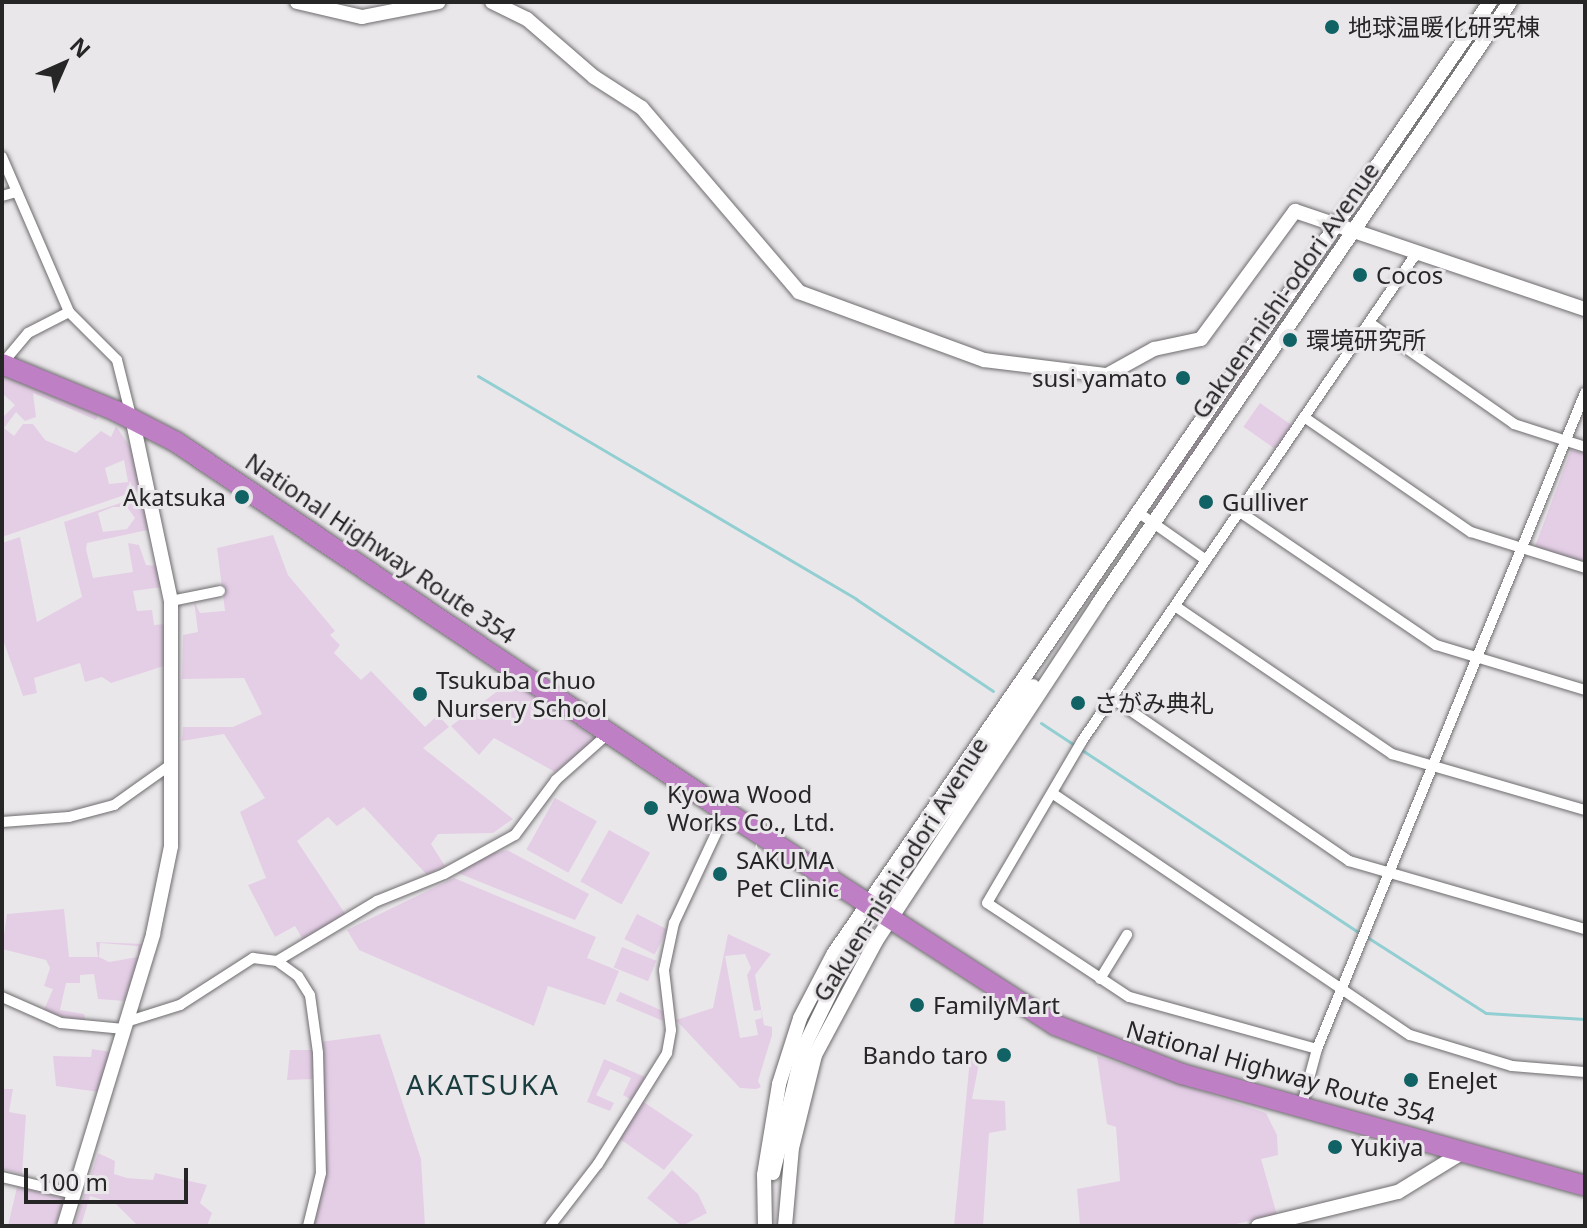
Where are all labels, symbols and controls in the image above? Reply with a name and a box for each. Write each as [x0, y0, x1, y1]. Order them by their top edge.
place label: 地球温暖化研究棟 [1348, 13, 1540, 41]
marker: 地球温暖化研究棟 [1323, 18, 1341, 36]
north arrow [24, 24, 104, 104]
text: N [64, 30, 98, 64]
street label: Gakuen-nishi-odori Avenue [1185, 156, 1385, 424]
place label: Cocos [1376, 261, 1443, 289]
marker: Cocos [1351, 266, 1369, 284]
place label: 環境研究所 [1306, 326, 1426, 354]
marker: 環境研究所 [1281, 331, 1299, 349]
place label: susi yamato [1032, 364, 1167, 392]
marker: susi yamato [1174, 369, 1192, 387]
street label: National Highway Route 354 [240, 447, 522, 649]
place label: Akatsuka [123, 483, 226, 511]
marker: Akatsuka [233, 488, 251, 506]
place label: Gulliver [1222, 488, 1309, 516]
marker: Gulliver [1197, 493, 1215, 511]
place label: Tsukuba Chuo Nursery School [436, 666, 607, 722]
marker: Tsukuba Chuo Nursery School [411, 685, 429, 703]
place label: さがみ典礼 [1094, 689, 1214, 717]
marker: さがみ典礼 [1069, 694, 1087, 712]
street label: Gakuen-nishi-odori Avenue [807, 731, 993, 1007]
place label: Kyowa Wood Works Co., Ltd. [667, 780, 835, 836]
marker: Kyowa Wood Works Co., Ltd. [642, 799, 660, 817]
place label: SAKUMA Pet Clinic [736, 846, 839, 902]
marker: SAKUMA Pet Clinic [711, 865, 729, 883]
place label: FamilyMart [933, 991, 1060, 1019]
marker: FamilyMart [908, 996, 926, 1014]
street label: National Highway Route 354 [1123, 1014, 1439, 1130]
place label: Bando taro [863, 1041, 988, 1069]
marker: Bando taro [995, 1046, 1013, 1064]
place label: EneJet [1427, 1066, 1497, 1094]
district label: AKATSUKA [406, 1067, 560, 1101]
marker: EneJet [1402, 1071, 1420, 1089]
place label: Yukiya [1351, 1133, 1423, 1161]
marker: Yukiya [1326, 1138, 1344, 1156]
scale bar [28, 1152, 192, 1202]
text: 100 m [38, 1165, 108, 1198]

